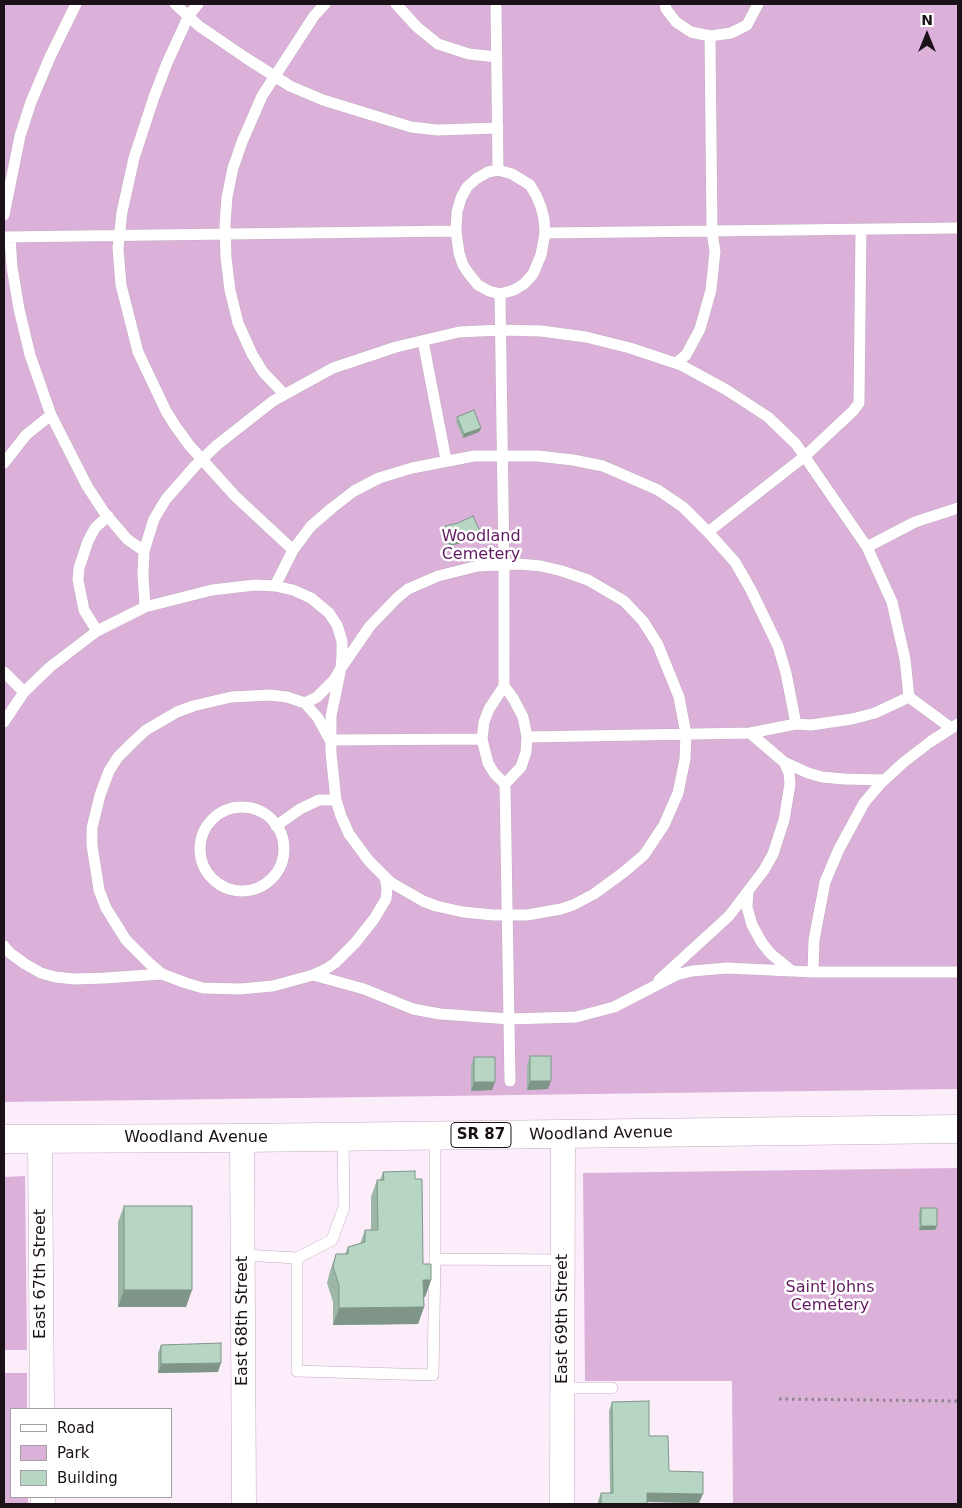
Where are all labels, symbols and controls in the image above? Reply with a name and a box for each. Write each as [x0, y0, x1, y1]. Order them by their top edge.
north arrow [902, 10, 952, 60]
text: N [921, 12, 933, 28]
park label: Woodland Cemetery [441, 527, 521, 565]
road number: SR 87 [451, 1122, 511, 1148]
street label: Woodland Avenue [529, 1123, 673, 1145]
street label: Woodland Avenue [124, 1128, 268, 1148]
street label: East 67th Street [31, 1209, 51, 1339]
street label: East 69th Street [553, 1254, 573, 1384]
street label: East 68th Street [233, 1256, 253, 1386]
park label: Saint Johns Cemetery [785, 1278, 875, 1316]
legend [10, 1408, 172, 1498]
text: Road [57, 1419, 95, 1437]
text: Park [57, 1444, 89, 1462]
text: Building [57, 1469, 118, 1487]

